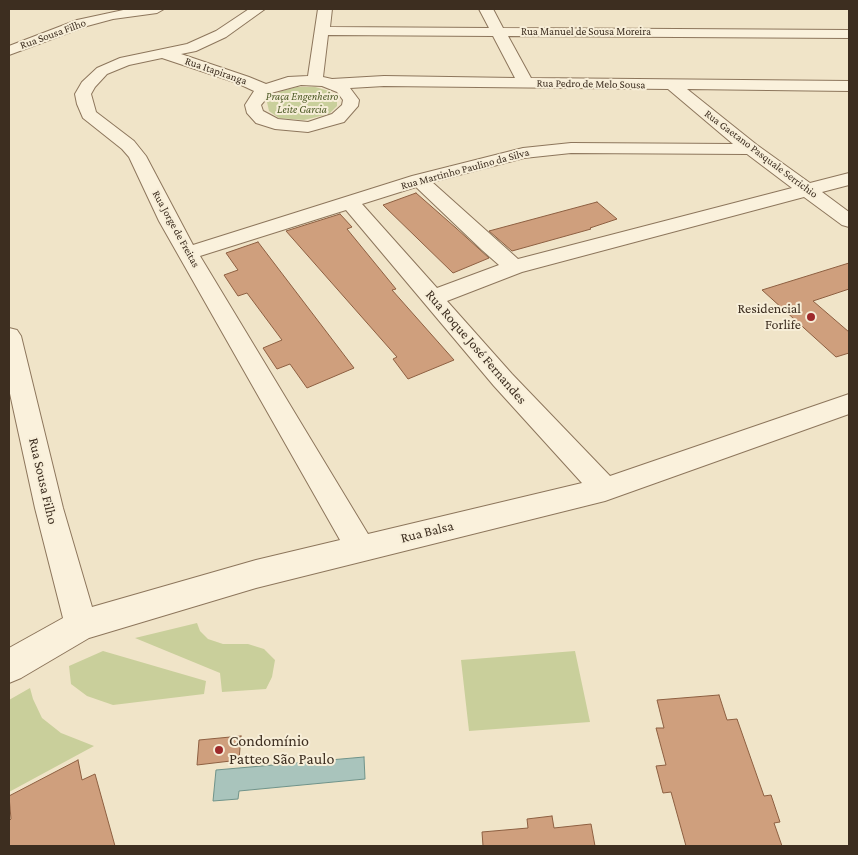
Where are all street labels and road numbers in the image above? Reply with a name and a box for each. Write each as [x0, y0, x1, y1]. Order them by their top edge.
street label: Rua Sousa Filho [18, 16, 88, 52]
street label: Rua Manuel de Sousa Moreira [521, 25, 651, 39]
street label: Rua Itapiranga [183, 54, 249, 88]
street label: Rua Pedro de Melo Sousa [536, 76, 646, 92]
street label: Rua Gaetano Pasquale Serrichio [702, 107, 820, 201]
street label: Rua Martinho Paulino da Silva [399, 145, 531, 193]
street label: Rua Jorge de Freitas [149, 188, 203, 270]
street label: Rua Roque José Fernandes [422, 287, 530, 407]
street label: Rua Sousa Filho [25, 436, 61, 526]
street label: Rua Balsa [399, 517, 455, 547]

